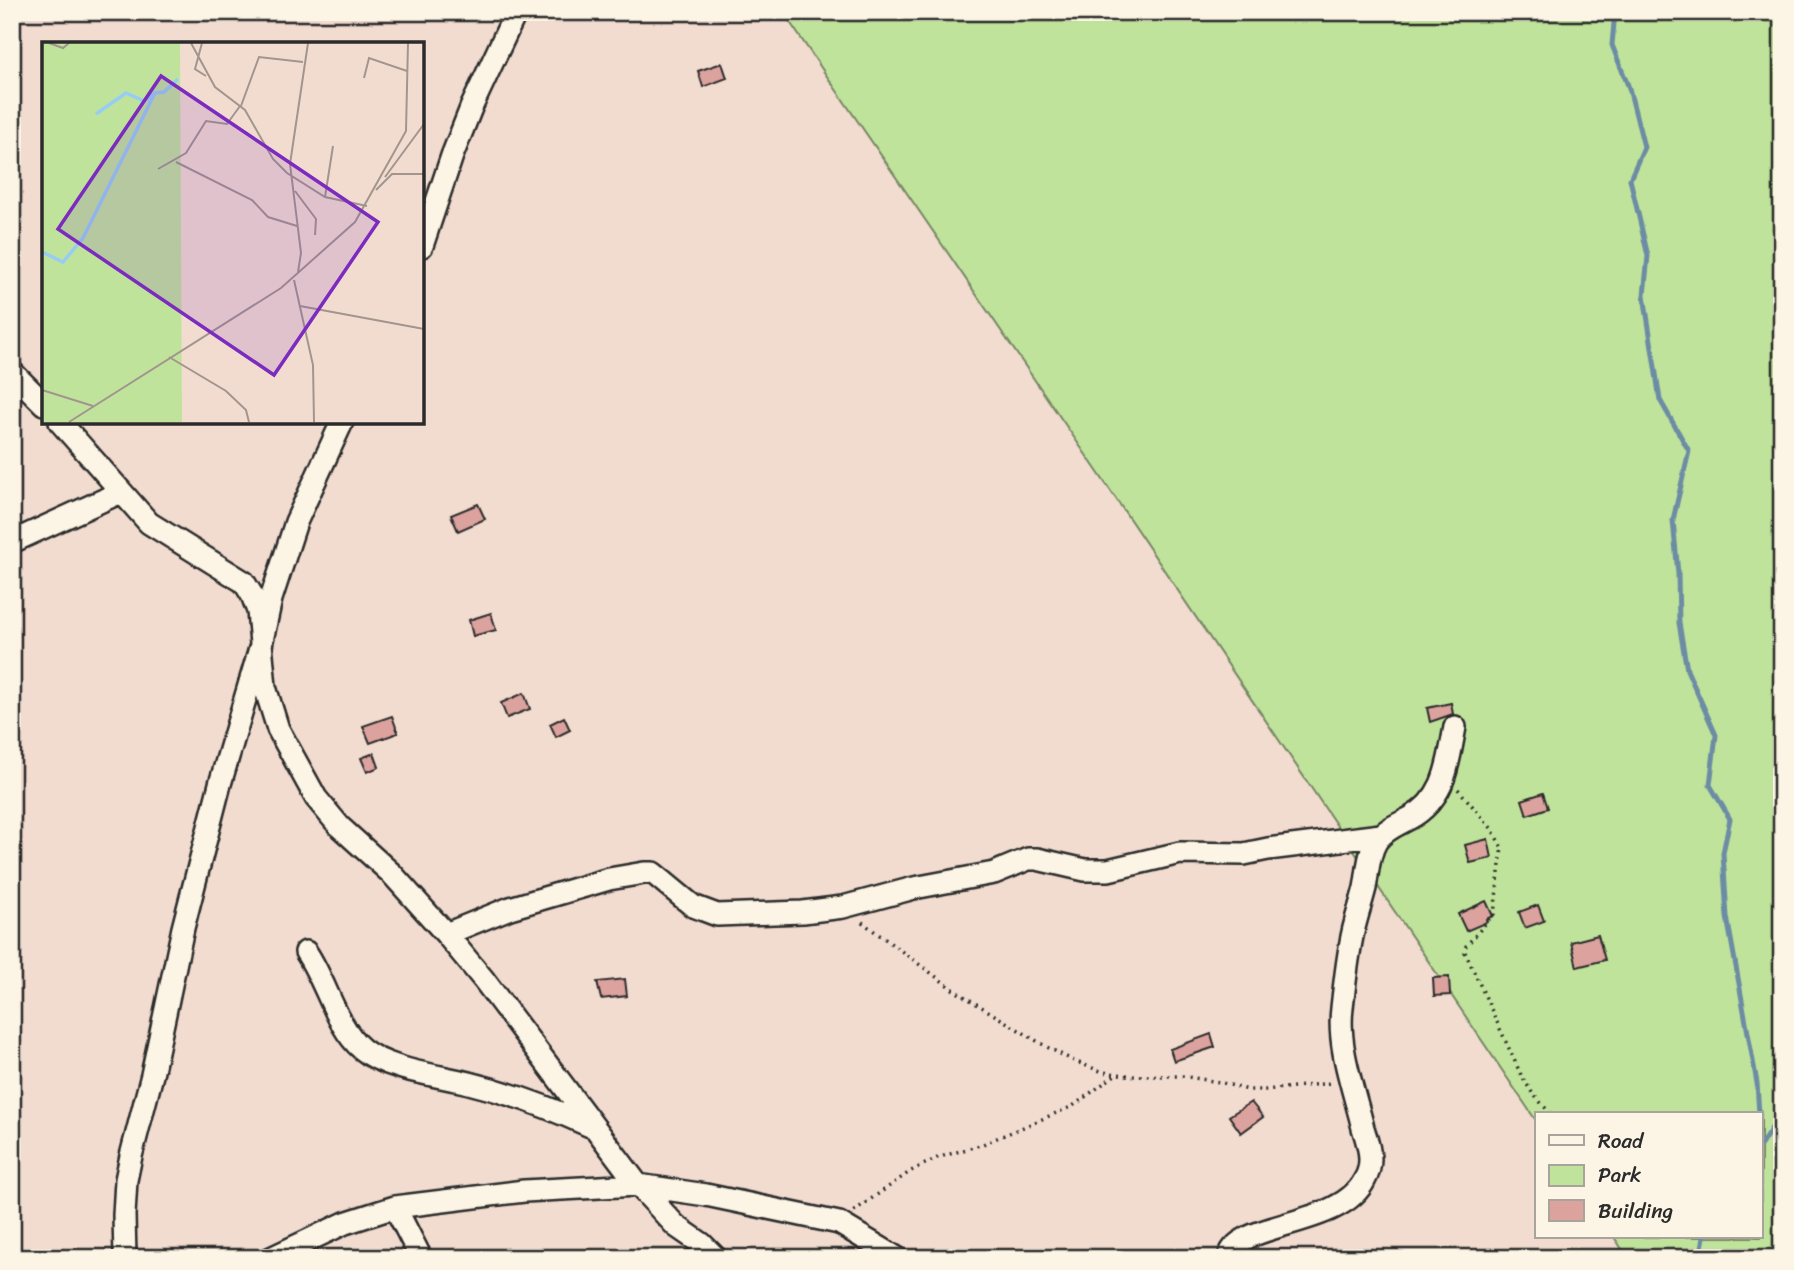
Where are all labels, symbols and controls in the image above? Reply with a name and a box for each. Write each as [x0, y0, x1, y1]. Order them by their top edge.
inset map [42, 42, 424, 424]
legend [1535, 1112, 1762, 1238]
text: Road [1598, 1122, 1645, 1160]
text: Park [1598, 1156, 1641, 1194]
text: Building [1598, 1192, 1674, 1230]

